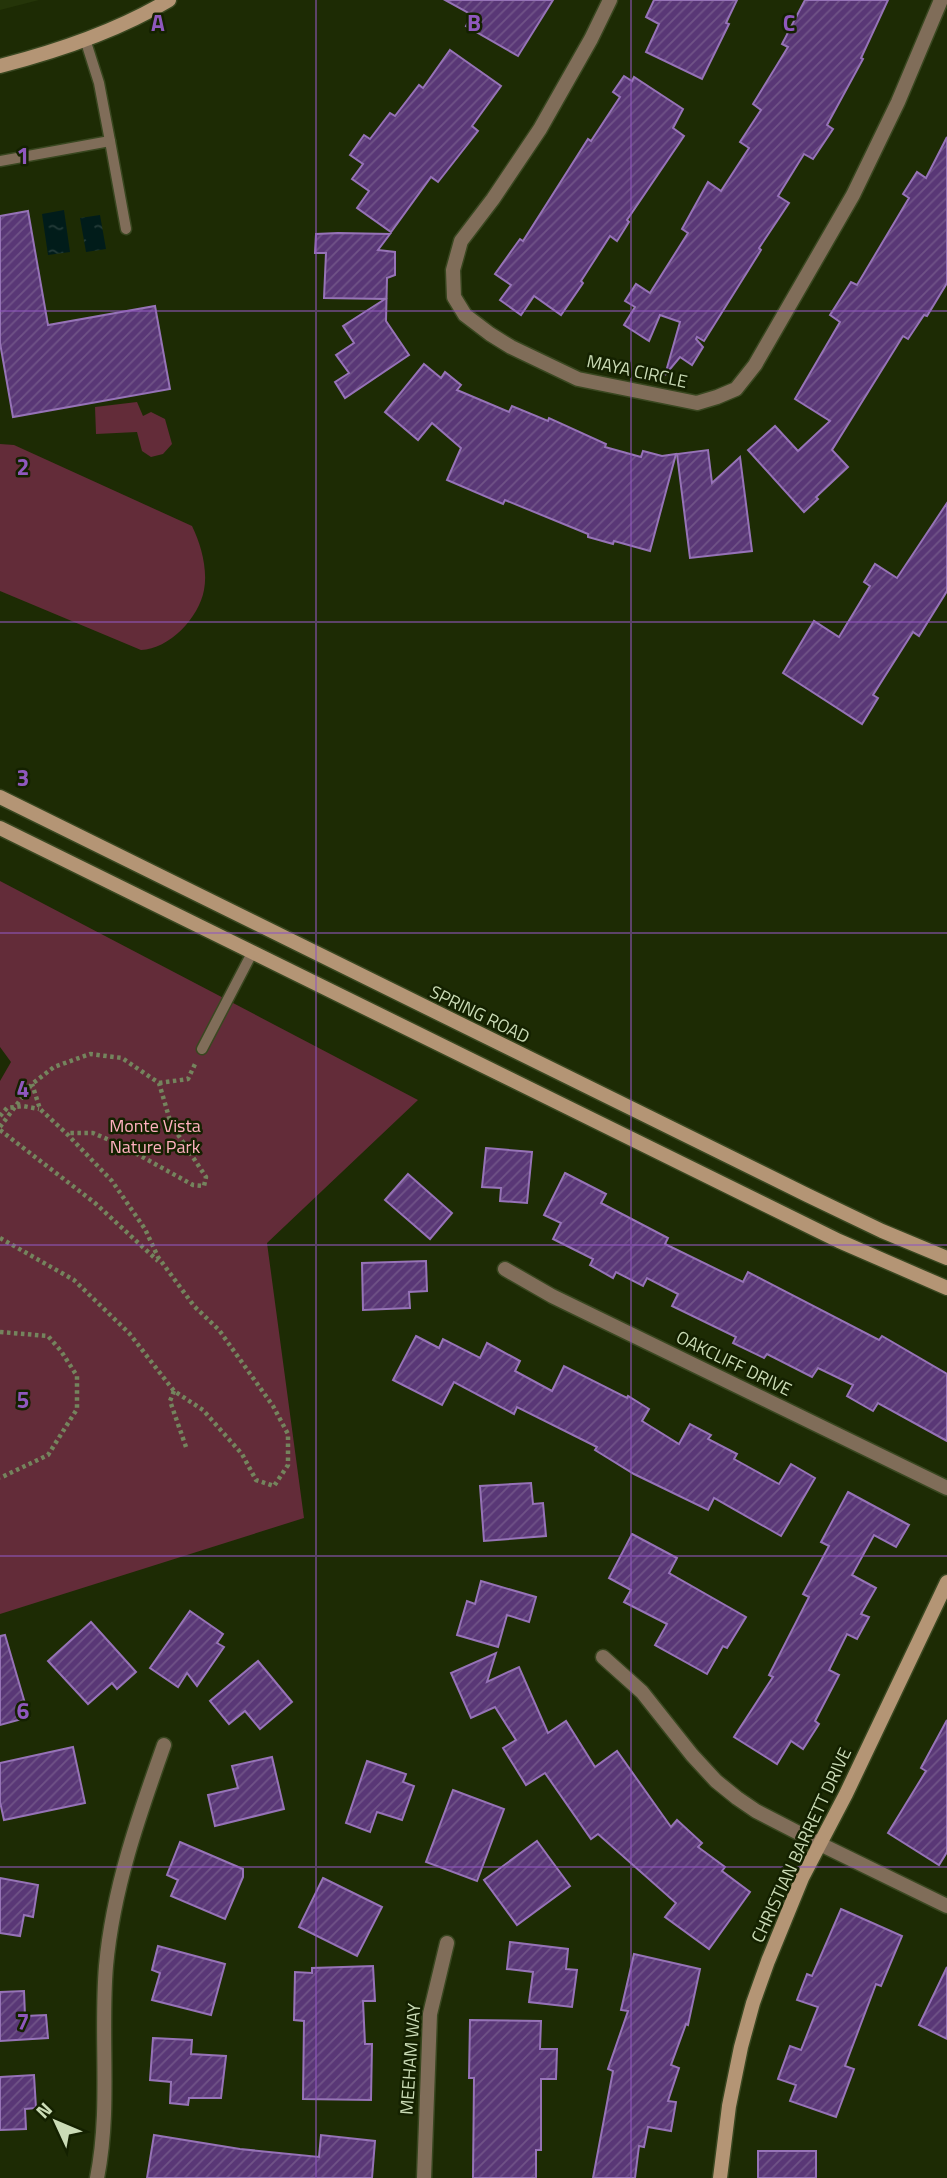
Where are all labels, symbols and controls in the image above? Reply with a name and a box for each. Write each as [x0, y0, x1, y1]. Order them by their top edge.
text: A [151, 5, 165, 40]
text: B [467, 5, 481, 40]
text: C [783, 5, 795, 40]
text: 1 [17, 138, 29, 173]
street label: MAYA CIRCLE [584, 347, 690, 395]
text: 2 [17, 449, 29, 484]
text: 3 [17, 760, 29, 795]
street label: SPRING ROAD [425, 978, 535, 1050]
text: 4 [17, 1071, 29, 1106]
park label: Monte Vista Nature Park [109, 1112, 201, 1160]
street label: OAKCLIFF DRIVE [672, 1323, 796, 1403]
text: 5 [17, 1382, 29, 1417]
text: 6 [17, 1693, 30, 1728]
street label: CHRISTIAN BARRETT DRIVE [744, 1743, 858, 1947]
street label: MEEHAM WAY [393, 2002, 427, 2116]
text: 7 [17, 2004, 29, 2039]
north arrow [21, 2087, 91, 2157]
text: N [28, 2095, 58, 2125]

